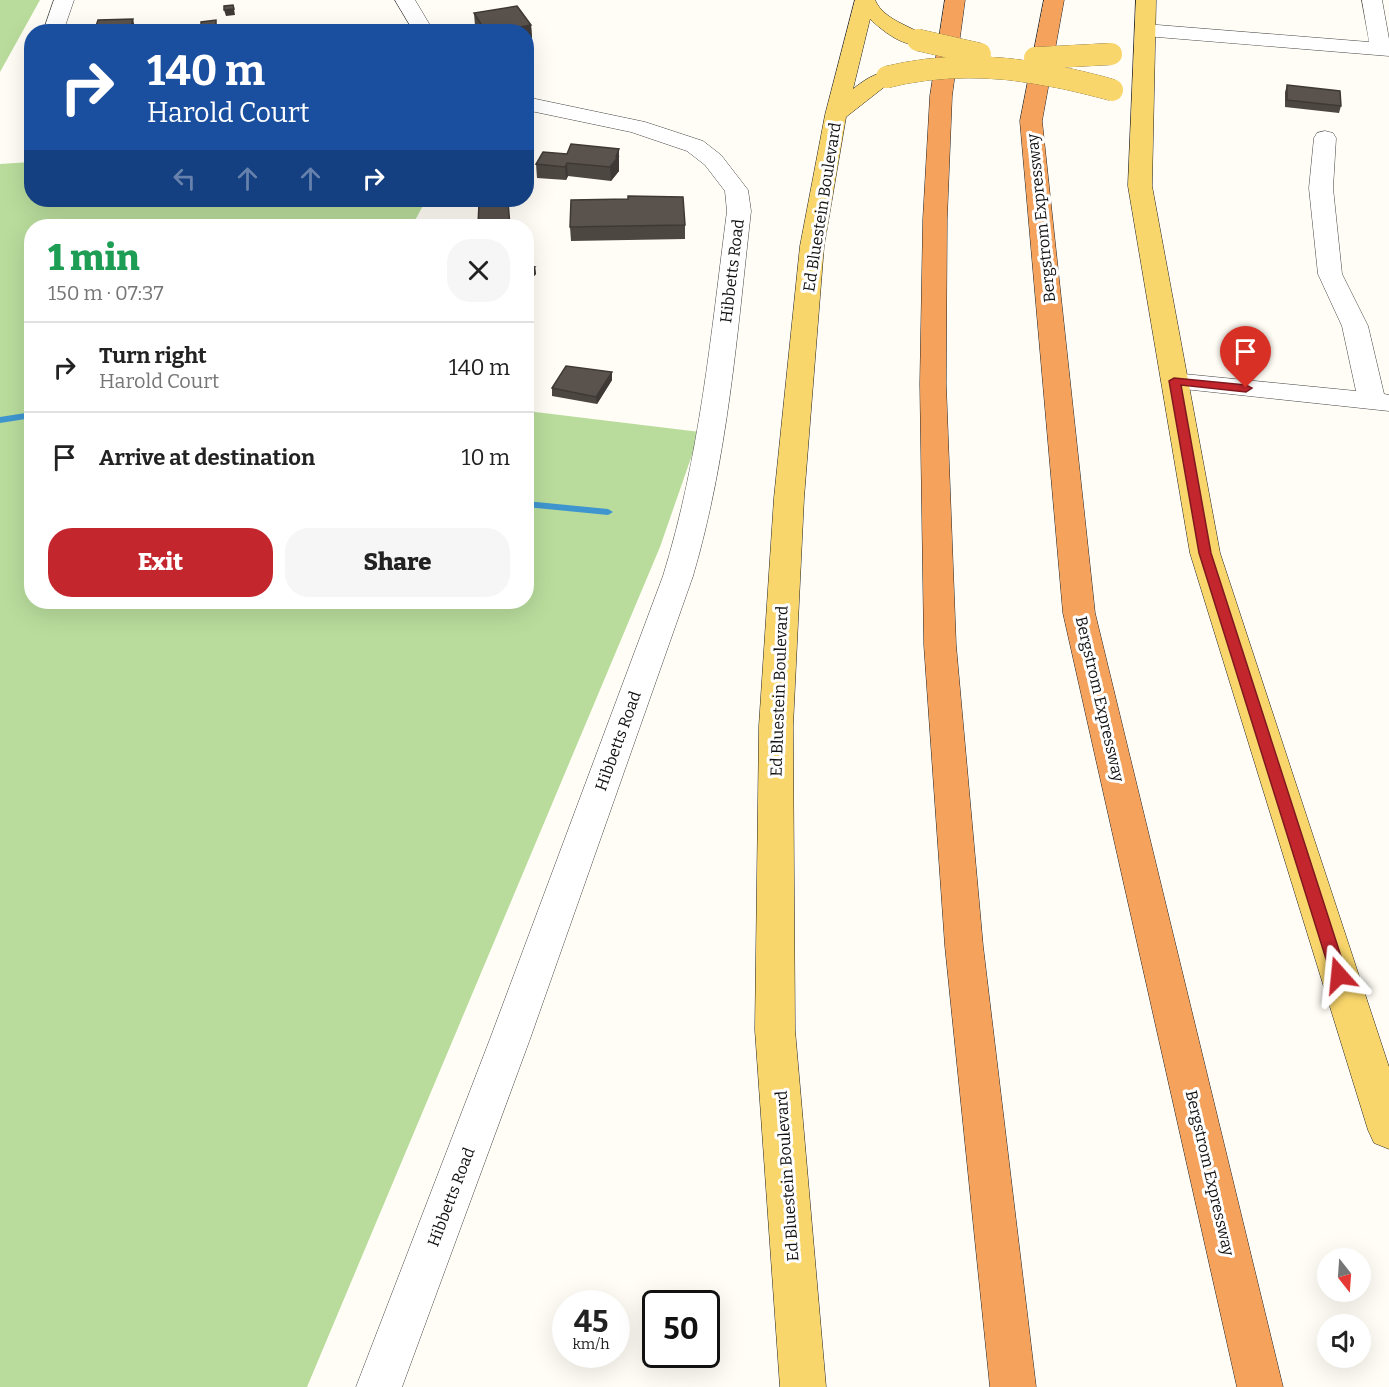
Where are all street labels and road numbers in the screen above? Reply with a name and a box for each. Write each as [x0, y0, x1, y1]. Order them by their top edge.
street label: Ed Bluestein Boulevard [799, 120, 845, 293]
street label: Bergstrom Expressway [1023, 132, 1059, 303]
street label: Hibbetts Road [716, 217, 748, 324]
street label: Ed Bluestein Boulevard [767, 605, 791, 777]
street label: Bergstrom Expressway [1072, 614, 1128, 784]
street label: Hibbetts Road [591, 688, 645, 793]
street label: Bergstrom Expressway [1182, 1088, 1238, 1258]
street label: Ed Bluestein Boulevard [772, 1089, 802, 1262]
street label: Hibbetts Road [423, 1144, 479, 1249]

